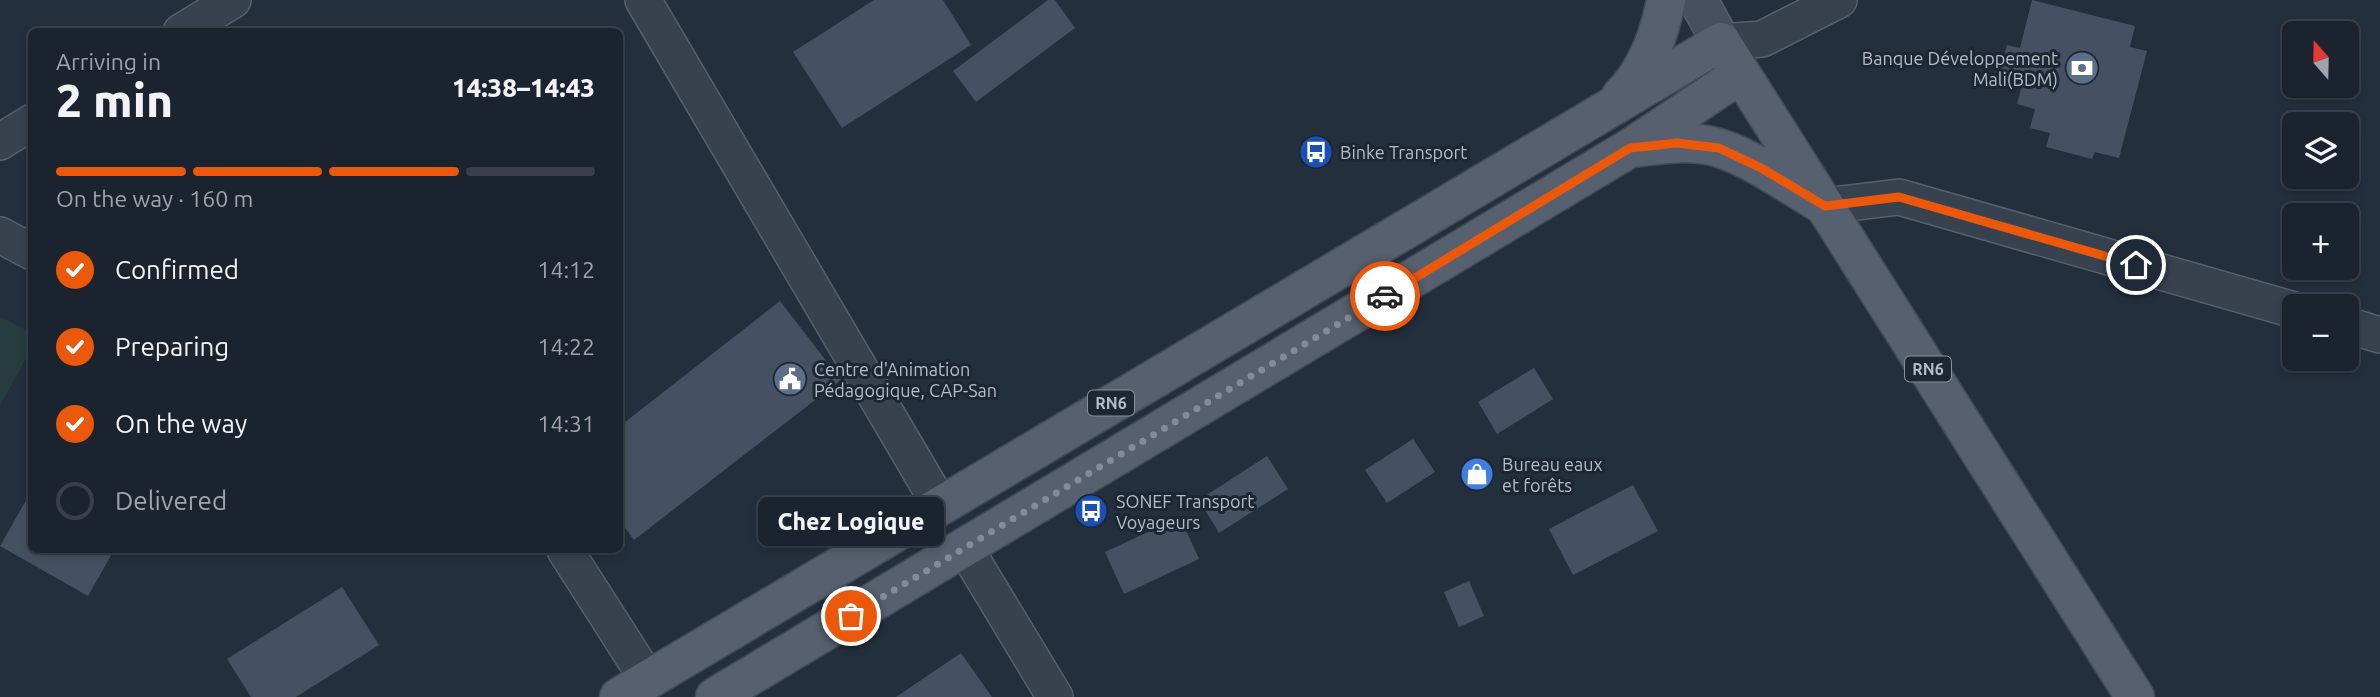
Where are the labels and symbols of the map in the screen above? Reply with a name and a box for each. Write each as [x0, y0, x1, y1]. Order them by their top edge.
north arrow [2282, 21, 2359, 98]
place label: Banque Développement Mali(BDM) [1862, 48, 2058, 90]
bank icon: Banque Développement Mali(BDM) [2063, 49, 2101, 87]
bus stop icon: Binke Transport [1297, 133, 1335, 171]
place label: Binke Transport [1340, 142, 1467, 162]
pin [2106, 235, 2166, 295]
courier [1350, 261, 1420, 331]
road number: RN6 [1905, 356, 1951, 382]
place label: Centre d'Animation Pédagogique, CAP-San [814, 359, 997, 400]
public building icon: Centre d'Animation Pédagogique, CAP-San [771, 360, 809, 398]
road number: RN6 [1088, 390, 1134, 416]
place label: Bureau eaux et forêts [1502, 454, 1603, 495]
shop icon: Bureau eaux et forêts [1458, 455, 1496, 493]
place label: SONEF Transport Voyageurs [1116, 491, 1254, 532]
bus stop icon: SONEF Transport Voyageurs [1072, 492, 1110, 530]
callout: Chez Logique [758, 497, 944, 546]
pin [821, 586, 881, 646]

